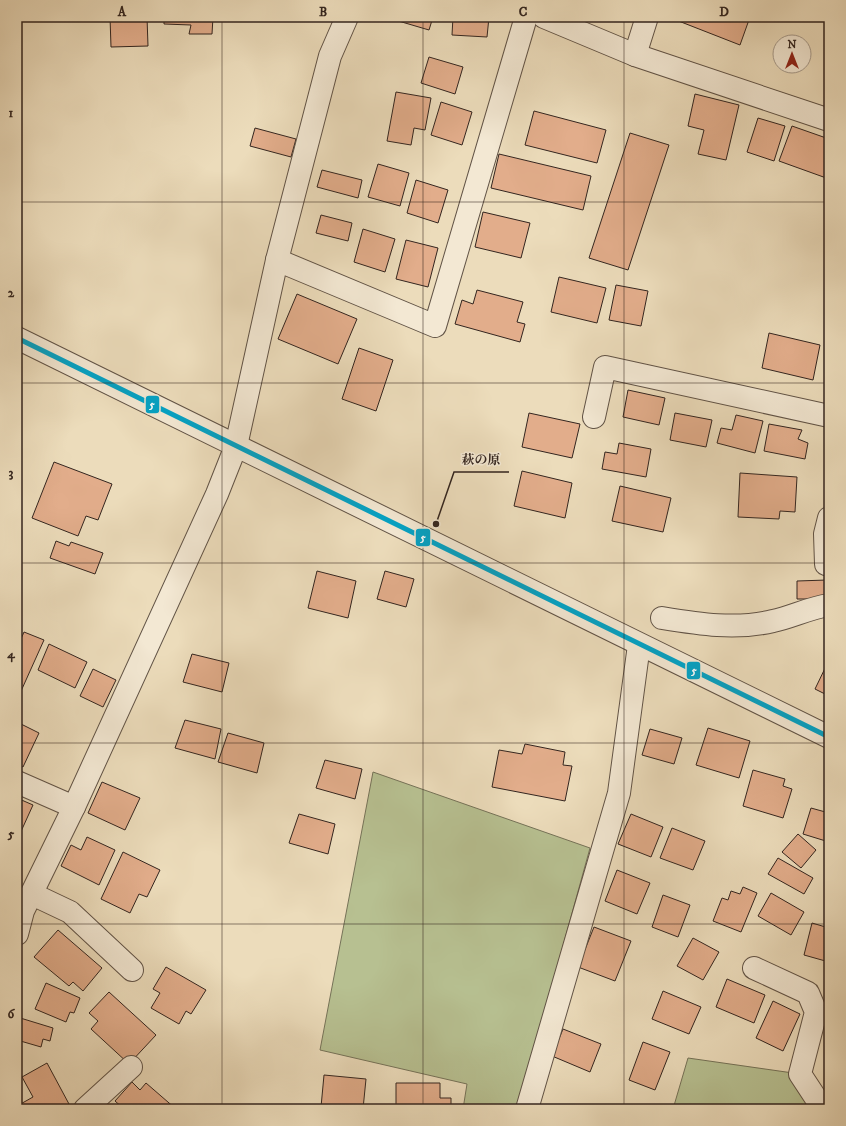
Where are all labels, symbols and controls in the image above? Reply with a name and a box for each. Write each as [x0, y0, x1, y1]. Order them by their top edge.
text: A [117, 4, 127, 20]
text: B [319, 4, 327, 20]
text: C [519, 4, 528, 20]
text: D [719, 4, 729, 20]
north arrow [772, 34, 812, 74]
text: N [787, 38, 797, 52]
text: 1 [9, 105, 14, 121]
text: 2 [8, 285, 15, 301]
line badge: 5 [145, 395, 160, 414]
text: 5 [148, 398, 155, 412]
callout: 萩の原 [454, 447, 509, 472]
text: 萩の原 [461, 452, 501, 468]
text: 3 [9, 465, 14, 481]
line badge: 5 [415, 528, 431, 547]
text: 5 [419, 531, 426, 545]
text: 4 [6, 646, 15, 663]
line badge: 5 [686, 661, 701, 680]
text: 5 [690, 664, 697, 678]
text: 5 [7, 826, 15, 842]
text: 6 [8, 1006, 16, 1022]

